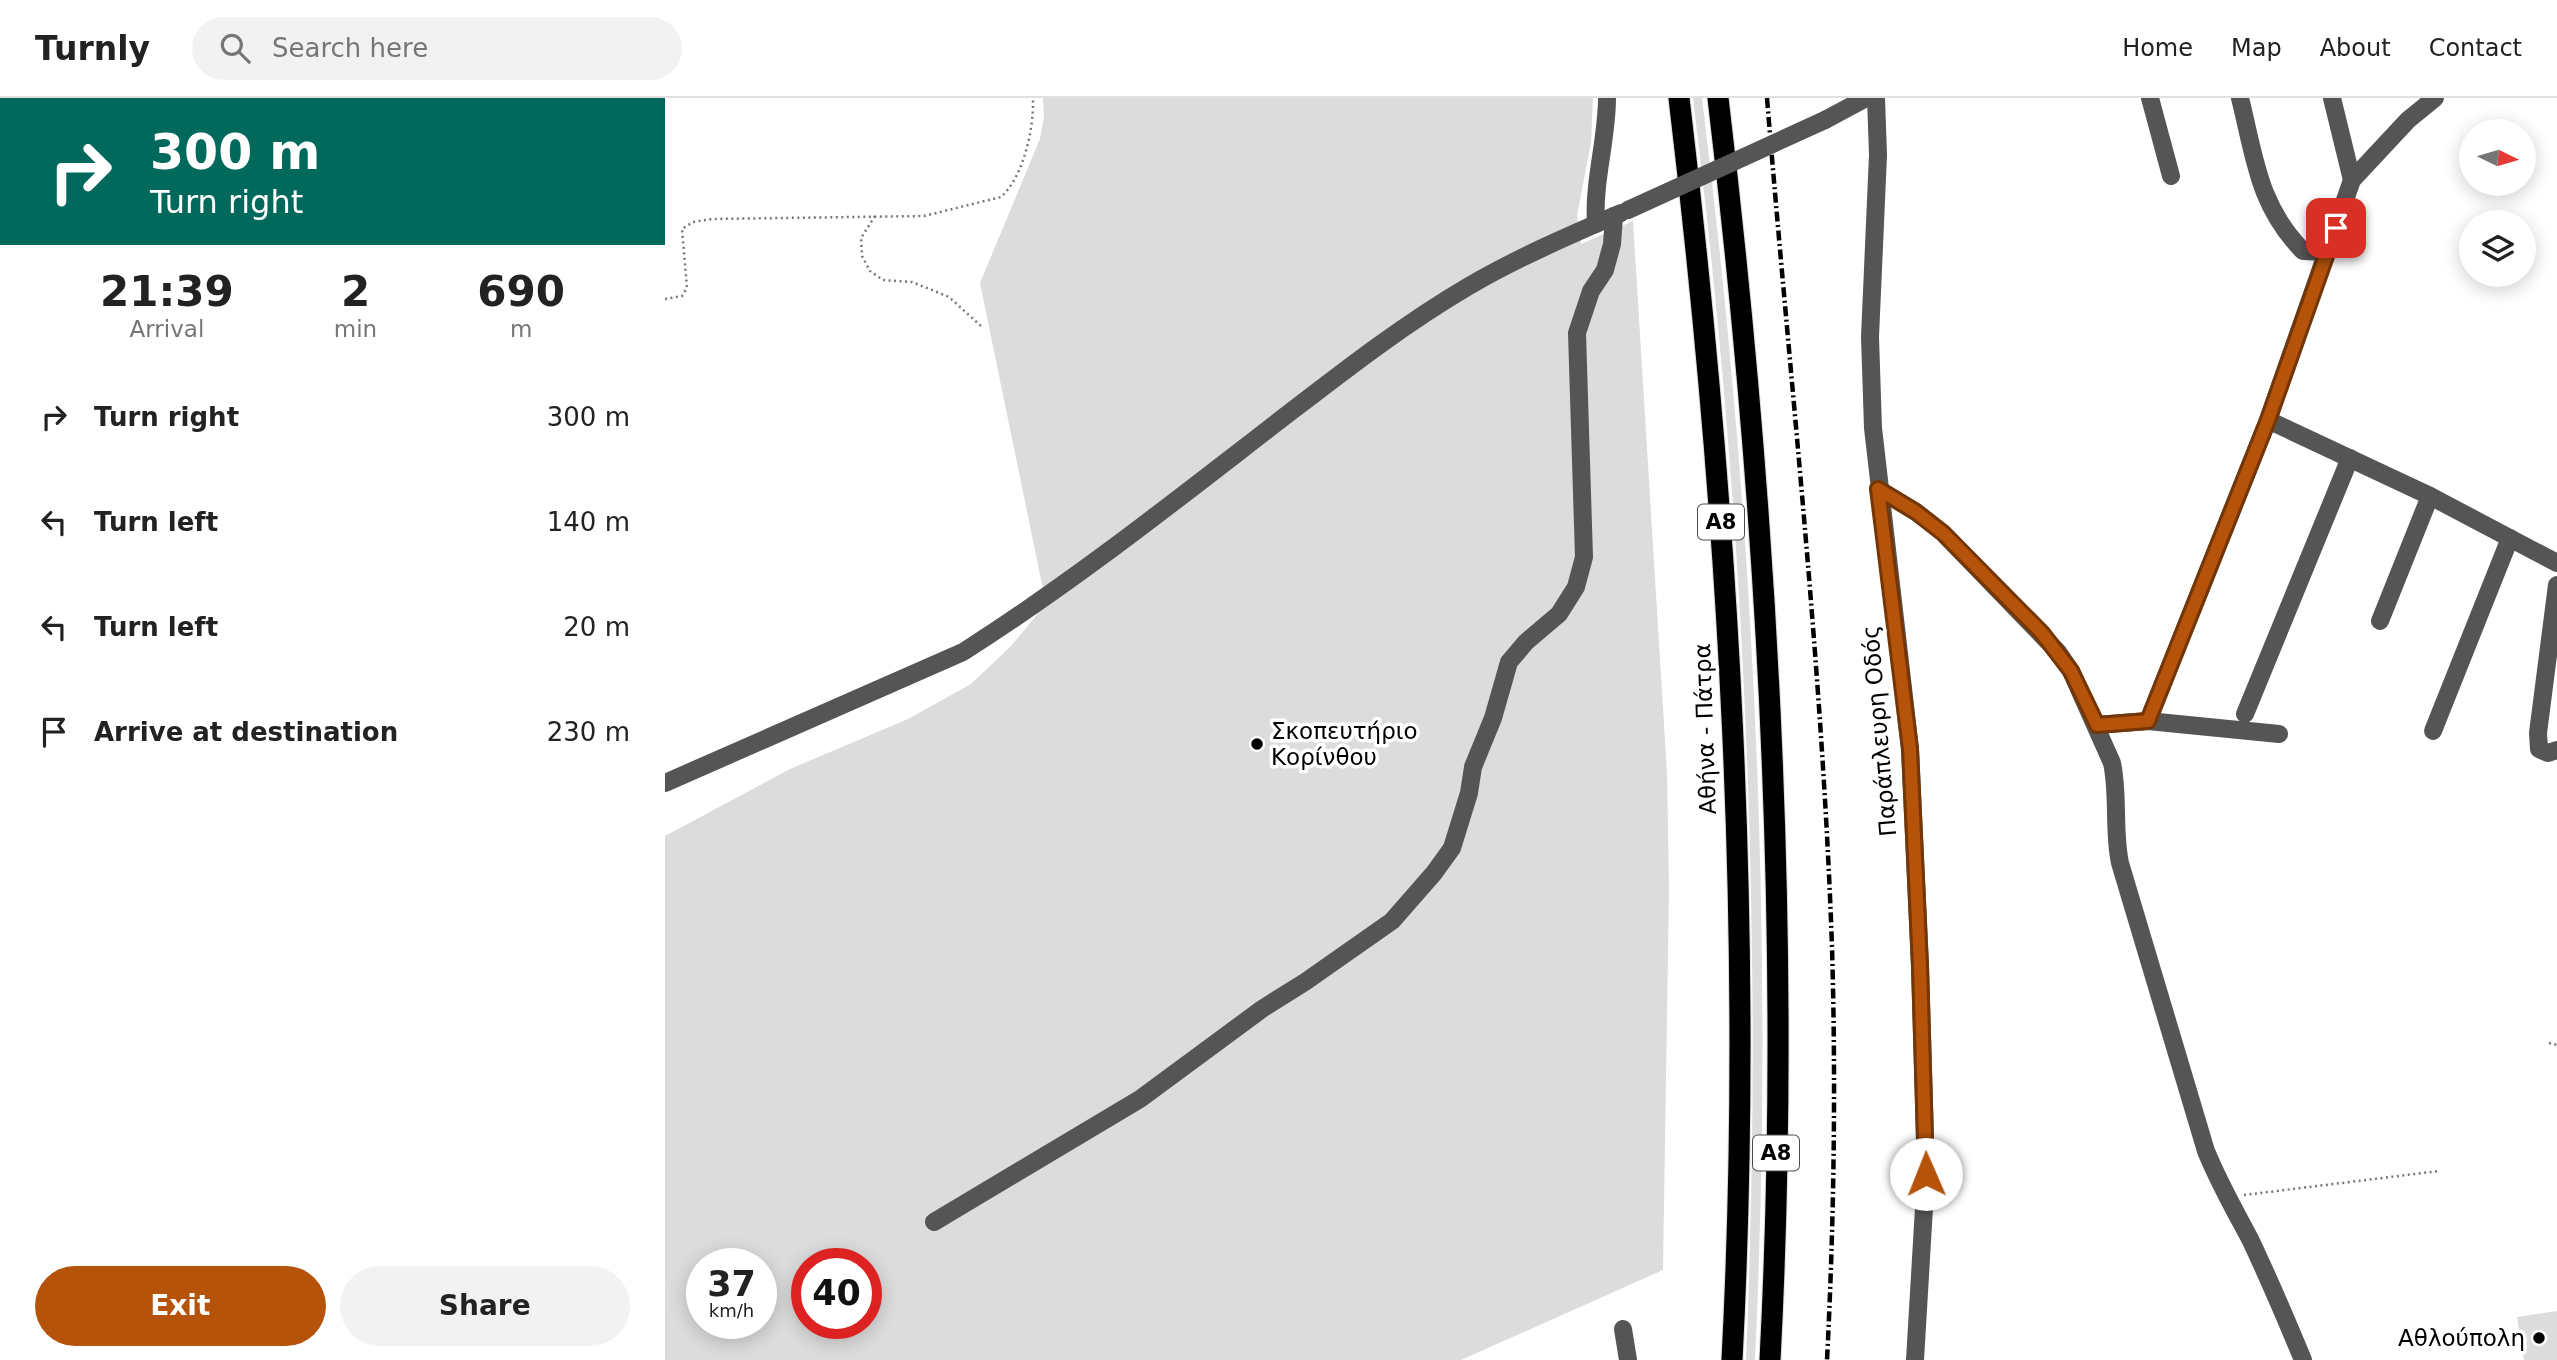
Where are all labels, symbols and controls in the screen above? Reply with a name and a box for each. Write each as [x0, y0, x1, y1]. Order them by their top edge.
search box [192, 17, 682, 80]
text: Turnly [35, 29, 150, 68]
icon: search [216, 29, 254, 67]
text: Search here [272, 33, 428, 63]
text: Home [2122, 34, 2193, 62]
text: Map [2231, 34, 2282, 62]
text: About [2320, 34, 2391, 62]
text: Contact [2429, 34, 2522, 62]
north arrow [2459, 119, 2536, 196]
map controls [2459, 119, 2536, 287]
text: 300 m [150, 124, 320, 181]
icon: right [35, 126, 126, 217]
text: Turn right [150, 183, 303, 221]
pin [2306, 198, 2366, 258]
icon: arrive [2317, 209, 2355, 247]
button: layers [2459, 210, 2536, 287]
text: 21:39 [100, 267, 234, 316]
text: 2 [341, 267, 370, 316]
text: 690 [477, 267, 565, 316]
text: Arrival [130, 316, 204, 342]
text: min [334, 316, 377, 342]
text: m [510, 316, 532, 342]
icon: right [35, 398, 73, 436]
text: Turn right [94, 402, 239, 432]
text: 300 m [547, 402, 630, 432]
icon: left [35, 503, 73, 541]
road number: Α8 [1698, 504, 1744, 540]
text: Turn left [94, 507, 218, 537]
text: 140 m [547, 507, 630, 537]
icon: left [35, 608, 73, 646]
text: Turn left [94, 612, 218, 642]
text: 20 m [563, 612, 630, 642]
street label: Παράπλευρη Οδός [1857, 624, 1901, 838]
street label: Αθήνα - Πάτρα [1689, 643, 1721, 815]
icon: arrive [35, 713, 73, 751]
text: Arrive at destination [94, 717, 398, 747]
text: 230 m [547, 717, 630, 747]
place label: Σκοπευτήριο Κορίνθου [1271, 718, 1418, 770]
marker: Σκοπευτήριο Κορίνθου [1249, 736, 1265, 752]
road number: Α8 [1753, 1136, 1799, 1170]
position arrow [1889, 1137, 1963, 1211]
speed limit sign: 40 [791, 1248, 882, 1339]
text: 37 [707, 1264, 756, 1304]
button: Exit [35, 1266, 326, 1346]
button: Share [340, 1266, 630, 1346]
text: km/h [709, 1300, 754, 1321]
place label: Αθλούπολη [2398, 1325, 2525, 1351]
marker: Αθλούπολη [2531, 1330, 2547, 1346]

